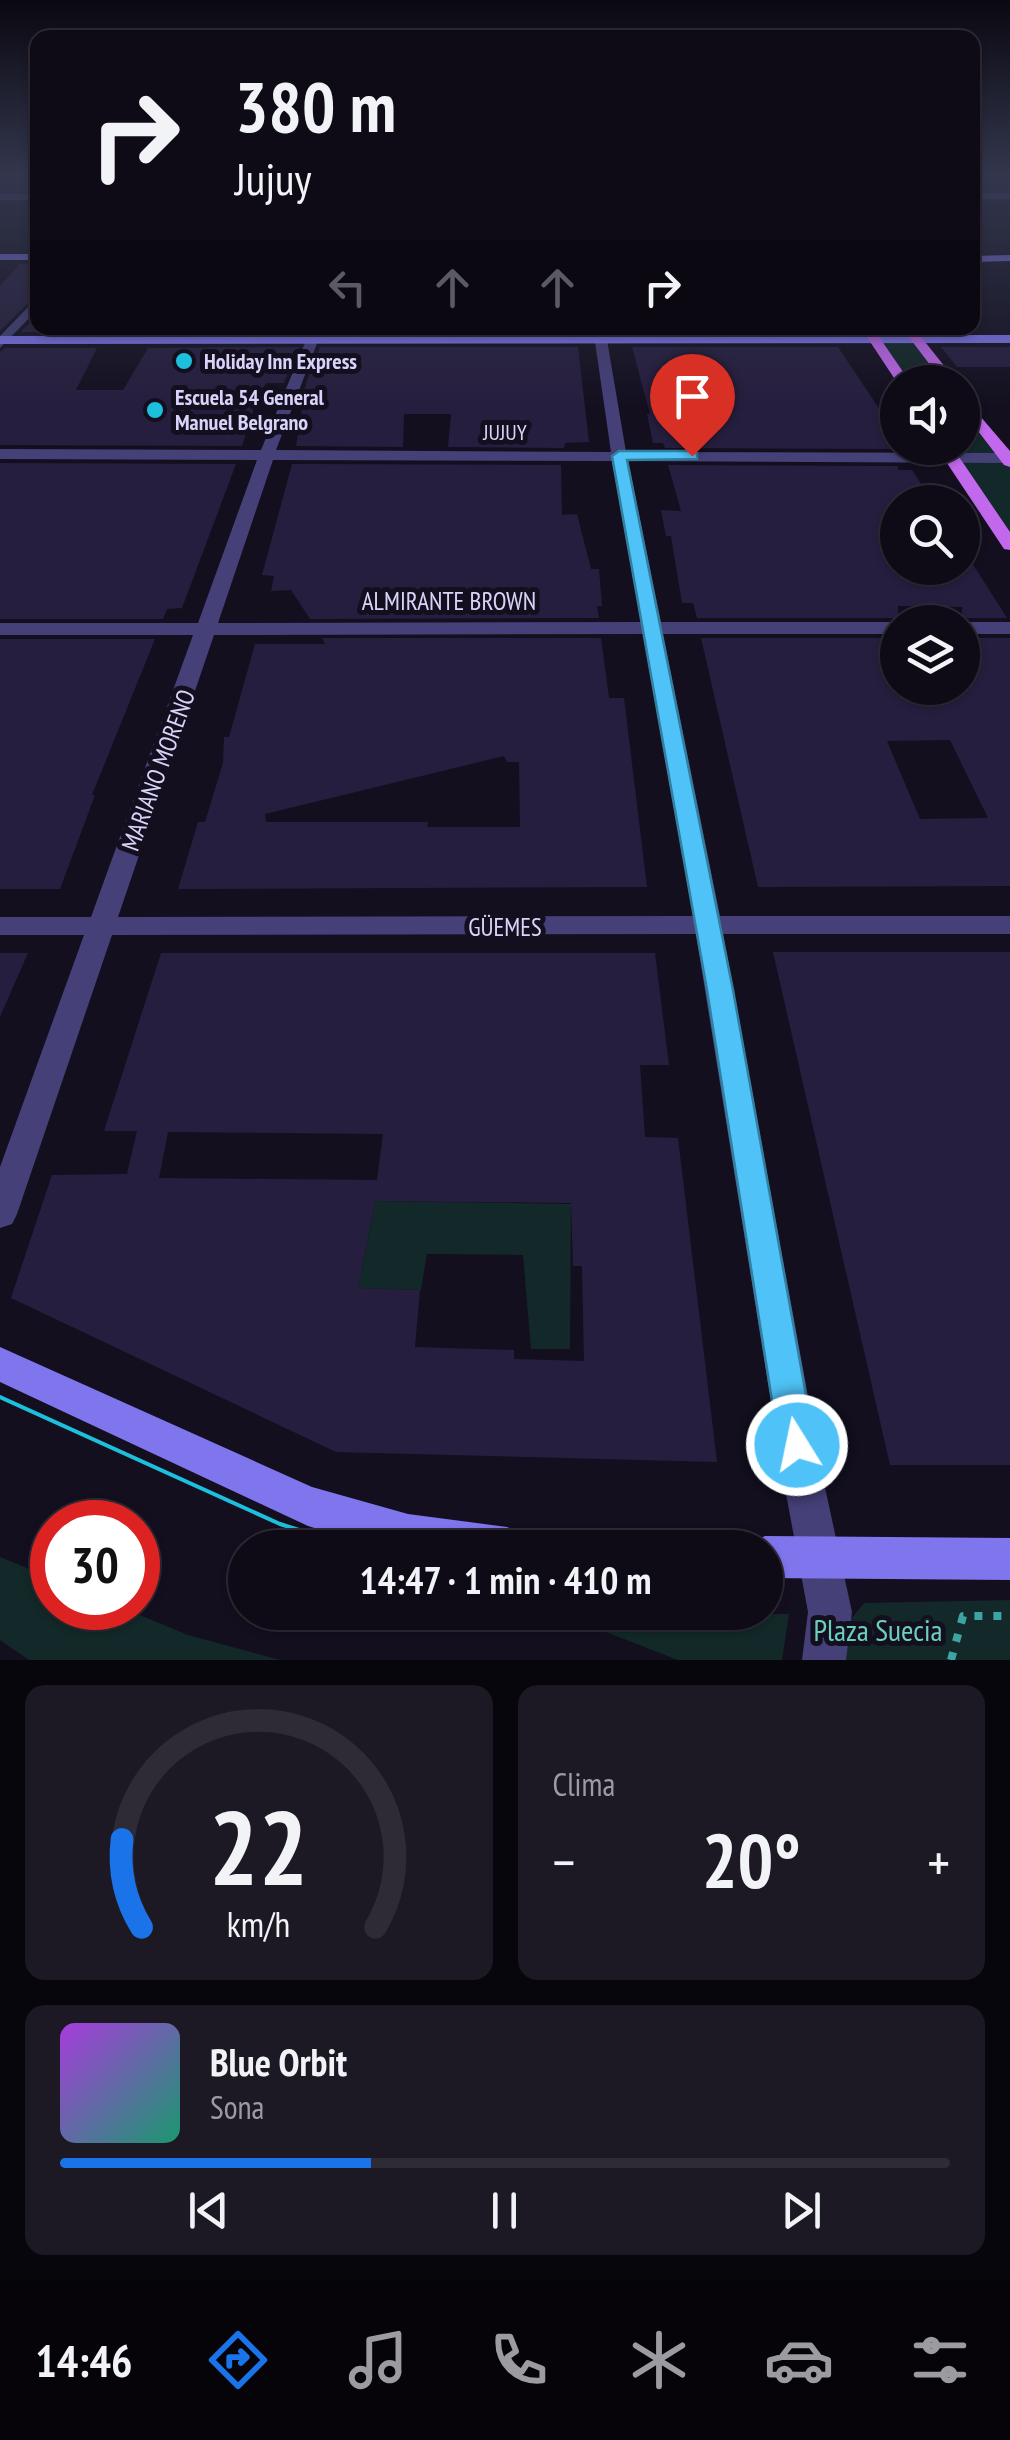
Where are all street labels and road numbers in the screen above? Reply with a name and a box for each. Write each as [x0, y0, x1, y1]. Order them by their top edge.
street label: JUJUY [482, 418, 527, 446]
street label: ALMIRANTE BROWN [362, 585, 536, 617]
street label: MARIANO MORENO [114, 685, 202, 855]
street label: GÜEMES [468, 911, 542, 943]

